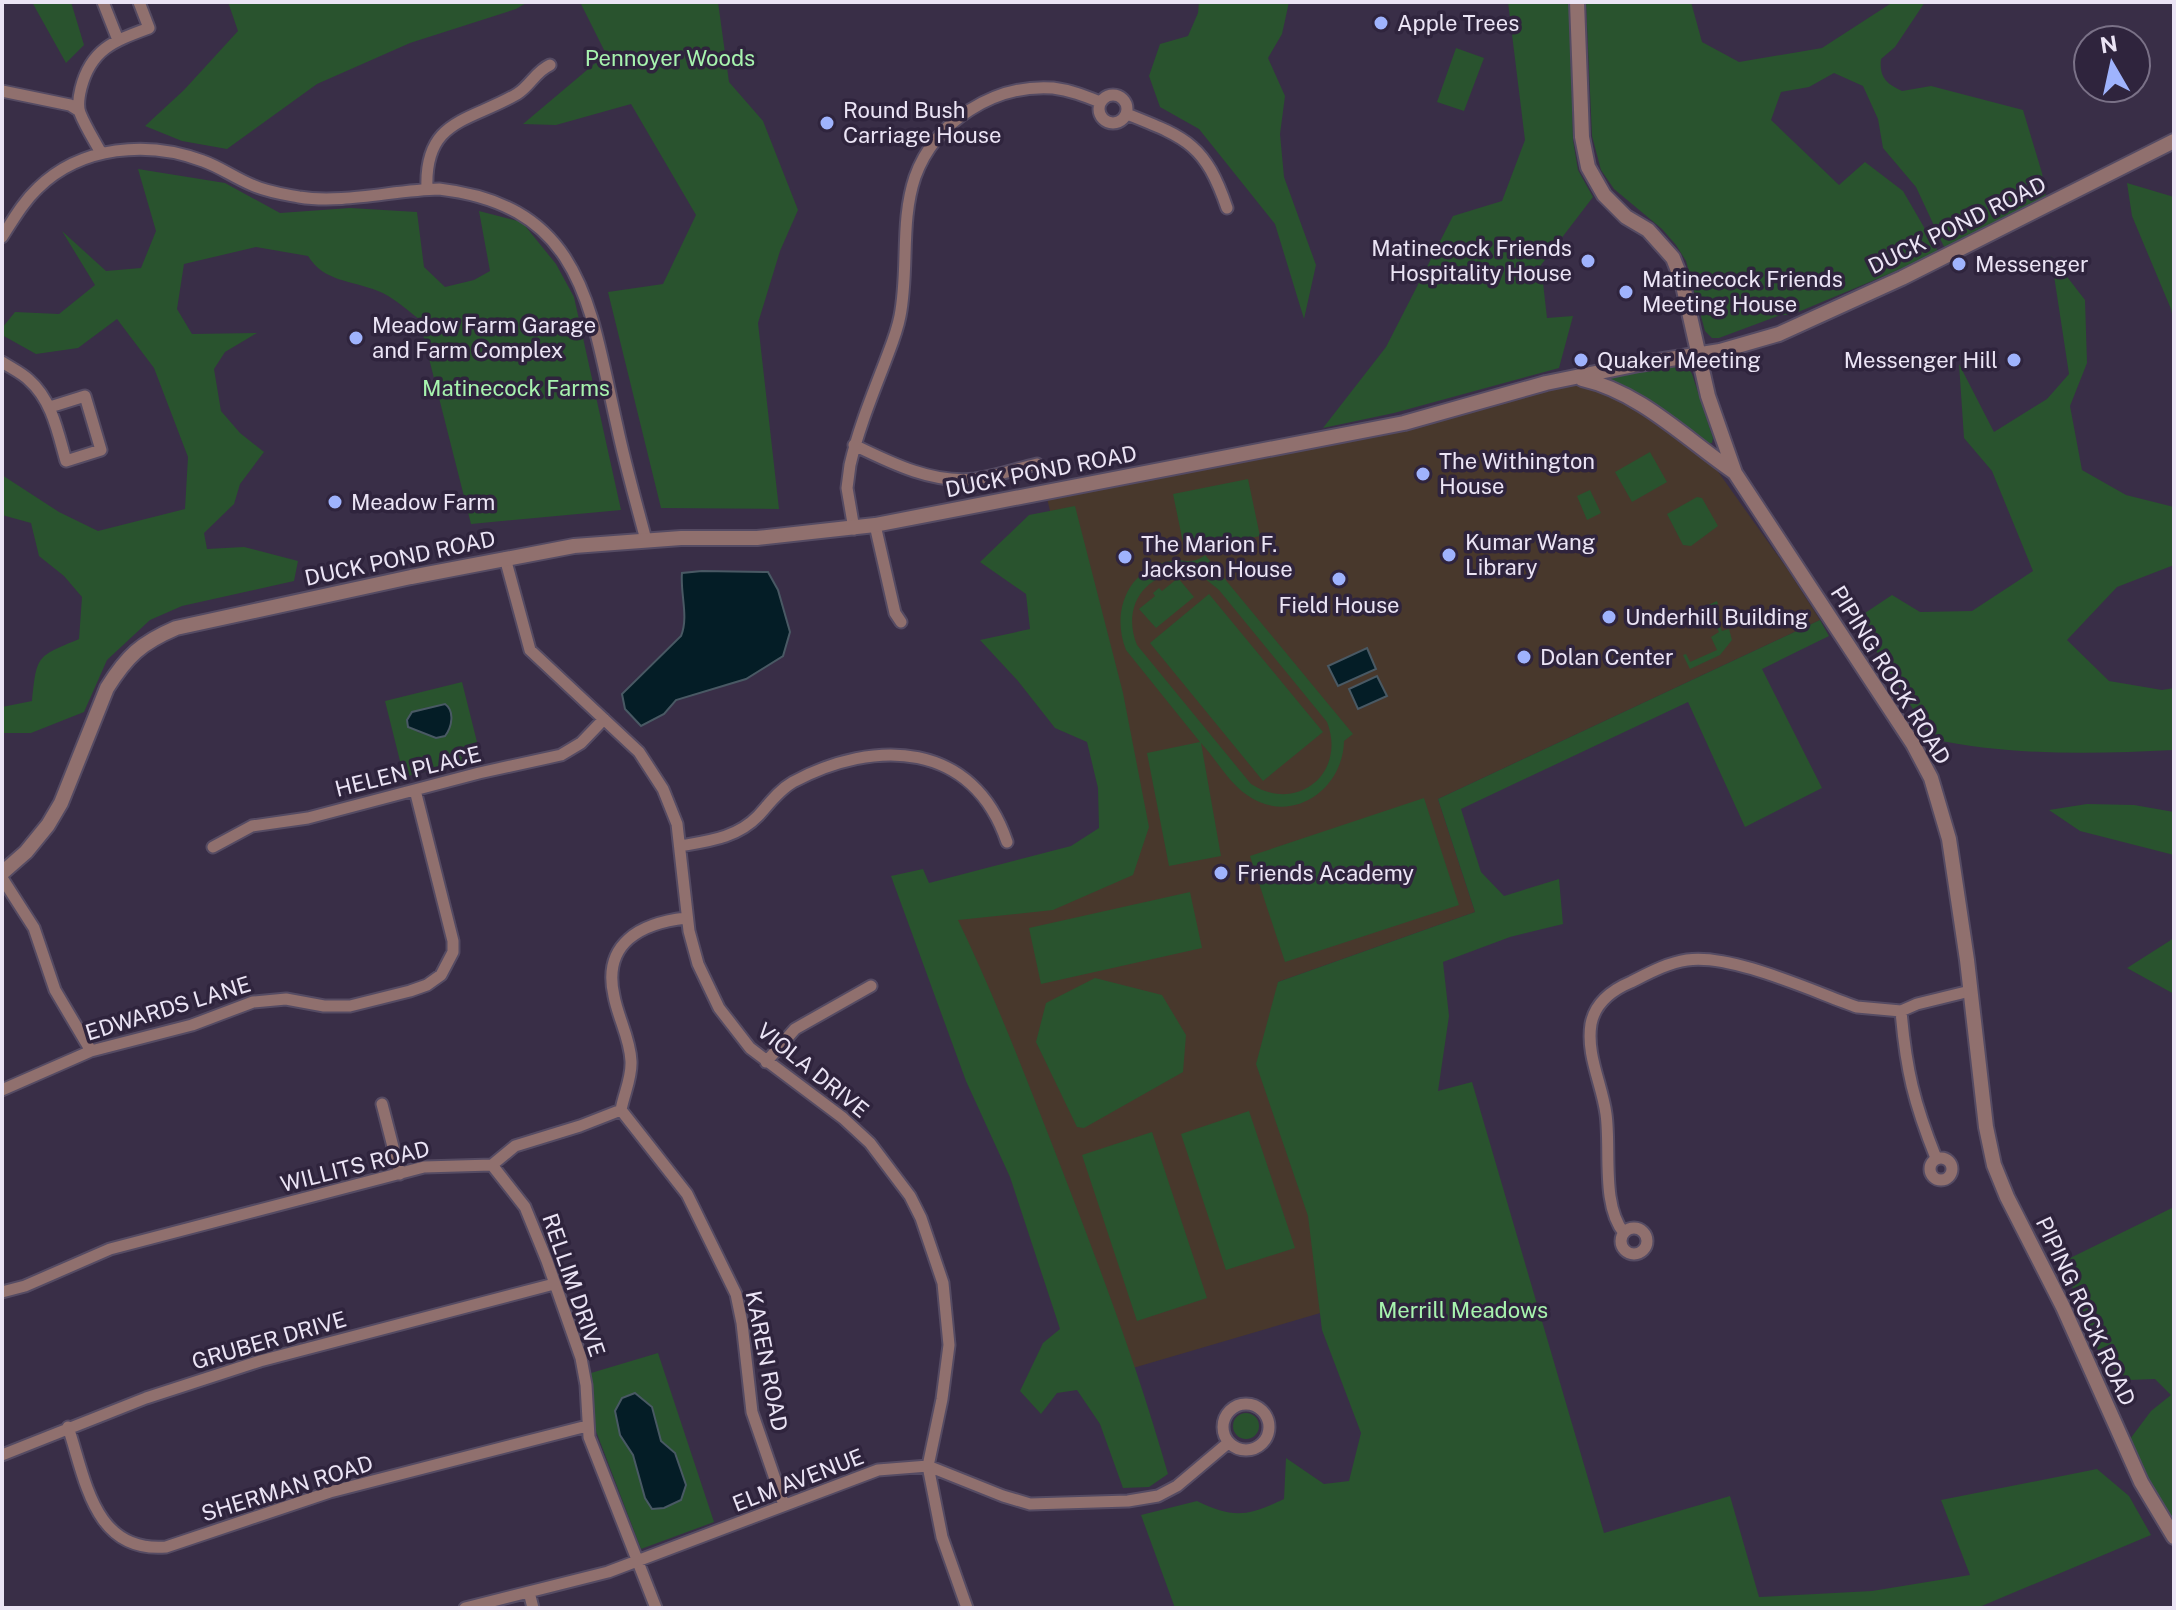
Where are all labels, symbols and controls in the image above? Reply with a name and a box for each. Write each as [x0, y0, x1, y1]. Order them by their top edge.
place label: Apple Trees [1397, 10, 1519, 36]
marker: Apple Trees [1372, 14, 1390, 32]
north arrow [2072, 24, 2152, 104]
text: N [2098, 30, 2119, 58]
park label: Pennoyer Woods [585, 45, 755, 71]
place label: Round Bush Carriage House [843, 97, 1001, 148]
marker: Round Bush Carriage House [818, 114, 836, 132]
street label: DUCK POND ROAD [1864, 171, 2050, 279]
place label: Matinecock Friends Hospitality House [1371, 235, 1572, 286]
place label: Messenger [1975, 251, 2089, 277]
marker: Matinecock Friends Hospitality House [1579, 252, 1597, 270]
marker: Messenger [1950, 255, 1968, 273]
place label: Matinecock Friends Meeting House [1642, 266, 1843, 317]
marker: Matinecock Friends Meeting House [1617, 283, 1635, 301]
place label: Meadow Farm Garage and Farm Complex [372, 312, 596, 363]
marker: Meadow Farm Garage and Farm Complex [347, 329, 365, 347]
place label: Quaker Meeting [1597, 347, 1761, 373]
place label: Messenger Hill [1844, 347, 1998, 373]
marker: Quaker Meeting [1572, 351, 1590, 369]
marker: Messenger Hill [2005, 351, 2023, 369]
park label: Matinecock Farms [422, 375, 610, 401]
street label: DUCK POND ROAD [943, 440, 1139, 502]
place label: The Withington House [1439, 448, 1595, 499]
marker: The Withington House [1414, 465, 1432, 483]
place label: Meadow Farm [351, 489, 495, 515]
marker: Meadow Farm [326, 493, 344, 511]
street label: DUCK POND ROAD [302, 525, 498, 591]
place label: Kumar Wang Library [1465, 529, 1595, 580]
place label: The Marion F. Jackson House [1141, 531, 1293, 582]
marker: Kumar Wang Library [1440, 546, 1458, 564]
marker: The Marion F. Jackson House [1116, 548, 1134, 566]
marker: Field House [1330, 570, 1348, 588]
street label: PIPING ROCK ROAD [1825, 581, 1957, 769]
place label: Field House [1278, 592, 1400, 618]
place label: Underhill Building [1625, 604, 1809, 630]
marker: Underhill Building [1600, 608, 1618, 626]
place label: Dolan Center [1540, 644, 1674, 670]
marker: Dolan Center [1515, 648, 1533, 666]
street label: HELEN PLACE [332, 740, 484, 802]
place label: Friends Academy [1237, 860, 1414, 886]
marker: Friends Academy [1212, 864, 1230, 882]
street label: EDWARDS LANE [82, 970, 254, 1046]
street label: VIOLA DRIVE [752, 1017, 874, 1123]
street label: WILLITS ROAD [278, 1135, 432, 1197]
street label: RELLIM DRIVE [537, 1210, 611, 1360]
street label: PIPING ROCK ROAD [2031, 1212, 2141, 1410]
street label: KAREN ROAD [741, 1289, 793, 1433]
park label: Merrill Meadows [1378, 1297, 1548, 1323]
street label: GRUBER DRIVE [189, 1305, 349, 1375]
street label: ELM AVENUE [729, 1443, 867, 1517]
street label: SHERMAN ROAD [198, 1450, 376, 1526]

